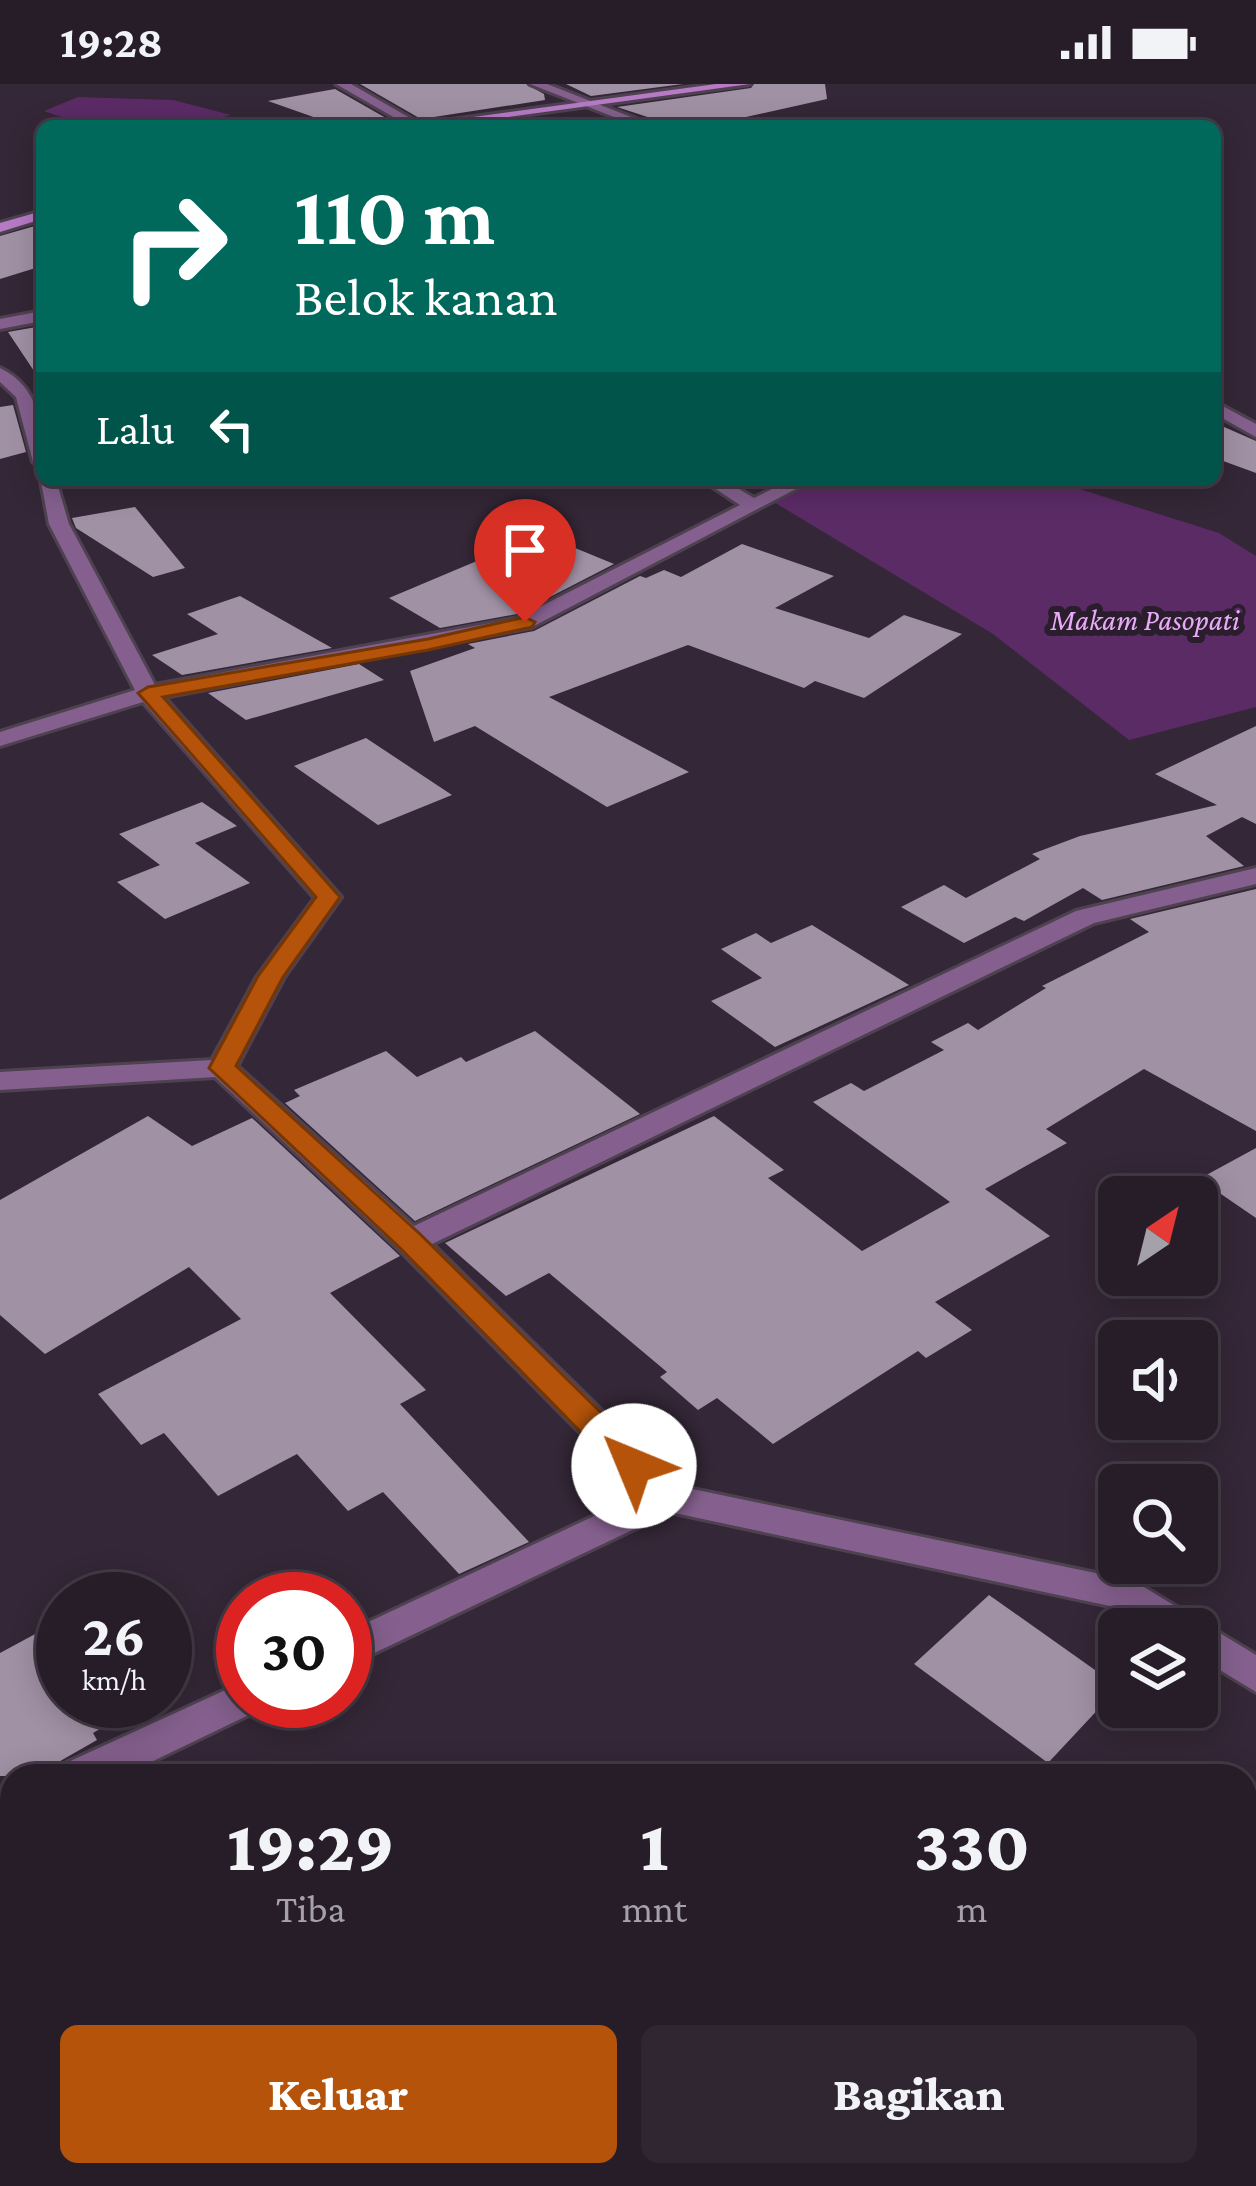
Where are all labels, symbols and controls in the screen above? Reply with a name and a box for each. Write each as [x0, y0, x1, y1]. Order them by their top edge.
text: 19:28 [60, 17, 163, 67]
icon: right [96, 168, 252, 324]
text: 110 m [294, 169, 495, 262]
text: Belok kanan [294, 267, 558, 327]
icon: left [199, 396, 265, 462]
text: Lalu [96, 404, 175, 454]
pin [474, 499, 576, 622]
icon: arrive [492, 517, 558, 583]
park label: Makam Pasopati [1049, 603, 1241, 637]
north arrow [1098, 1176, 1218, 1296]
map controls [1098, 1176, 1218, 1728]
button: sound [1098, 1320, 1218, 1440]
position arrow [571, 1403, 697, 1529]
button: search [1098, 1464, 1218, 1584]
speed limit sign: 30 [216, 1572, 372, 1728]
text: 26 [82, 1601, 146, 1668]
button: layers [1098, 1608, 1218, 1728]
text: km/h [82, 1663, 146, 1696]
text: 19:29 [227, 1805, 395, 1885]
text: 1 [640, 1805, 668, 1885]
text: 330 [914, 1805, 1030, 1885]
text: Tiba [276, 1887, 346, 1930]
text: mnt [622, 1887, 687, 1930]
text: m [956, 1887, 988, 1930]
button: Keluar [60, 2025, 617, 2163]
button: Bagikan [641, 2025, 1197, 2163]

